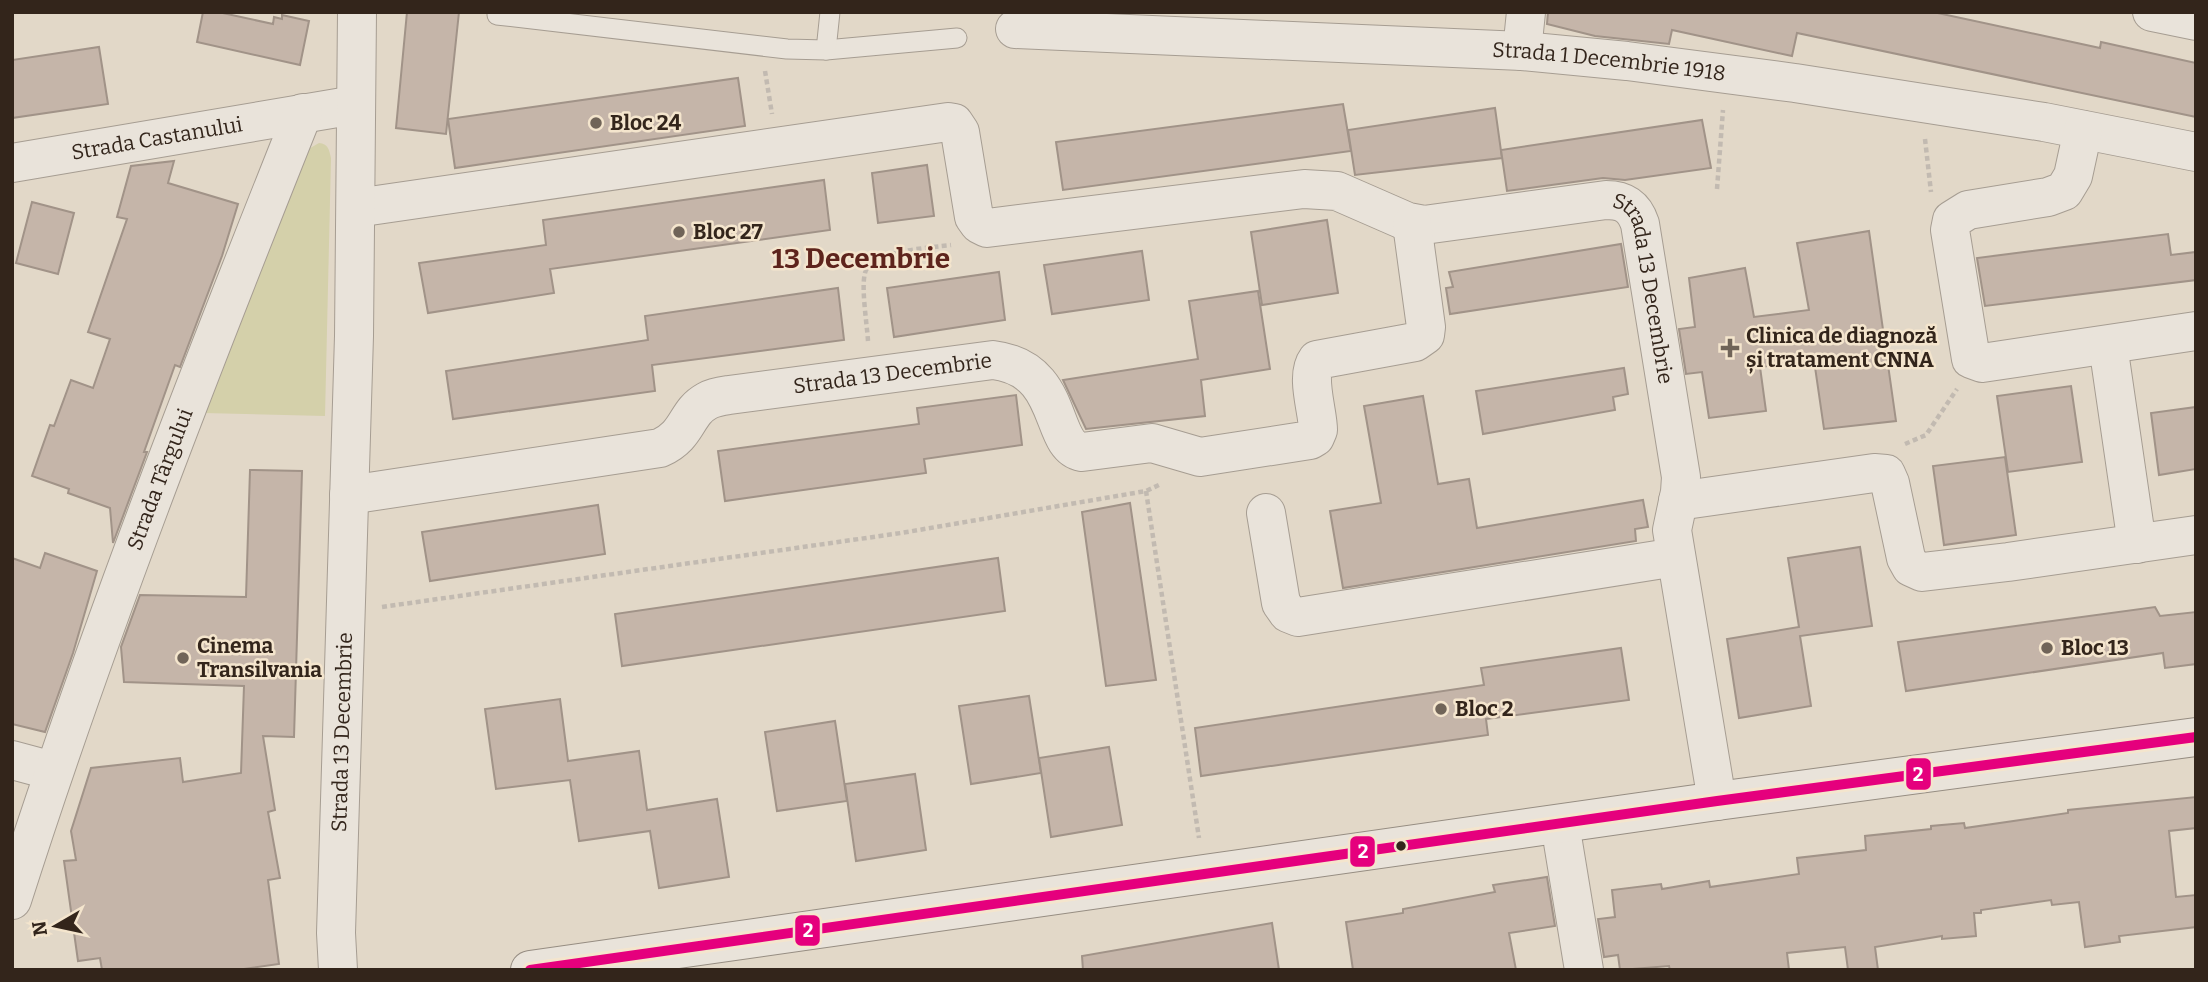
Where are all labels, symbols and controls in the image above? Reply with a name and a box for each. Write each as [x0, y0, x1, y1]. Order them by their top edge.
street label: Strada 1 Decembrie 1918 [1492, 37, 1727, 87]
place label: Bloc 24 [610, 110, 682, 136]
street label: Strada Castanului [69, 111, 245, 166]
marker: Bloc 24 [588, 115, 604, 131]
street label: Strada 13 Decembrie [1610, 187, 1679, 386]
place label: Bloc 27 [693, 219, 763, 245]
marker: Bloc 27 [671, 224, 687, 240]
district label: 13 Decembrie [772, 242, 950, 275]
place label: Clinica de diagnoză și tratament CNNA [1746, 323, 1937, 374]
marker: Clinica de diagnoză și tratament CNNA [1720, 338, 1740, 358]
street label: Strada 13 Decembrie [792, 347, 993, 399]
street label: Strada Târgului [121, 405, 199, 554]
street label: Strada 13 Decembrie [326, 632, 358, 832]
place label: Cinema Transilvania [197, 633, 322, 683]
place label: Bloc 13 [2061, 635, 2129, 661]
marker: Bloc 13 [2039, 640, 2055, 656]
marker: Cinema Transilvania [175, 650, 191, 666]
place label: Bloc 2 [1455, 696, 1514, 722]
marker: Bloc 2 [1433, 701, 1449, 717]
line badge: 2 [1905, 757, 1932, 791]
text: 2 [1913, 763, 1924, 786]
line badge: 2 [1349, 835, 1376, 868]
unlabelled marker [1394, 839, 1408, 853]
text: 2 [1358, 840, 1369, 863]
north arrow [21, 891, 91, 961]
line badge: 2 [794, 914, 821, 947]
text: N [27, 919, 52, 938]
text: 2 [803, 919, 814, 942]

